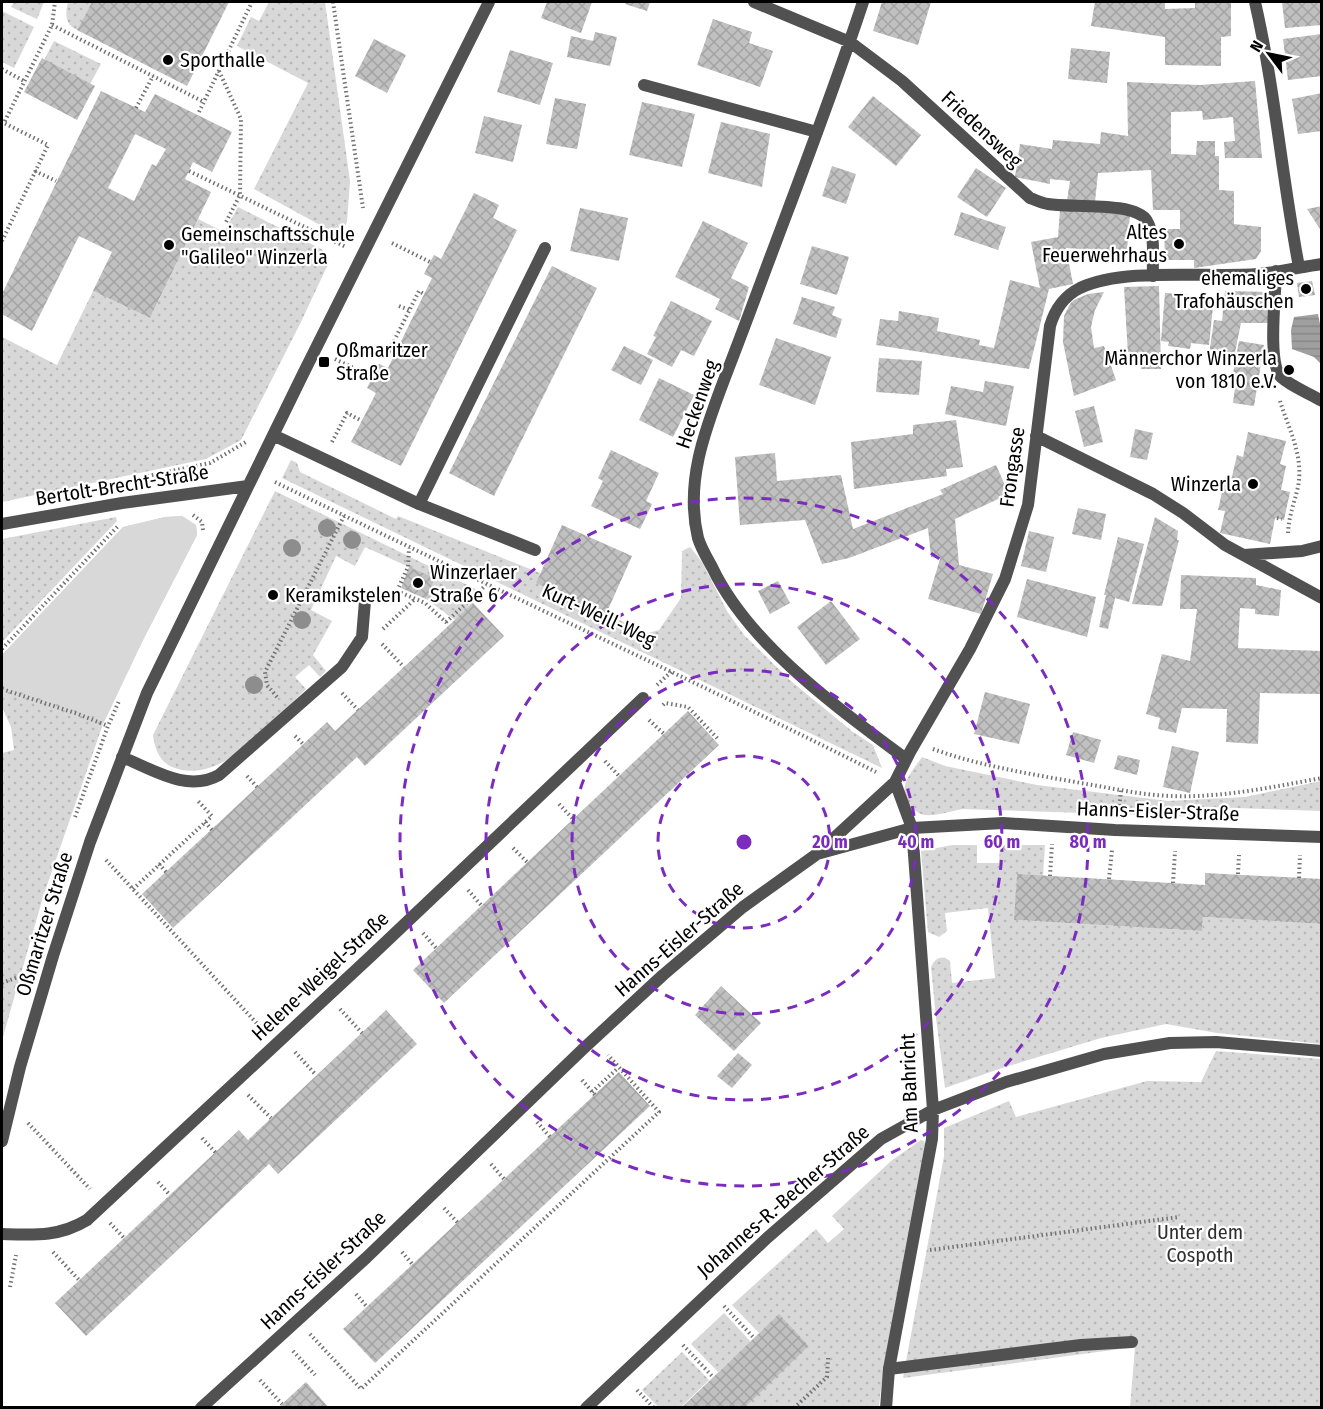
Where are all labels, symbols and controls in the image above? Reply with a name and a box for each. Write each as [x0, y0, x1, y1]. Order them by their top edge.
north arrow [1239, 24, 1299, 84]
text: N [1246, 37, 1267, 55]
place label: Sporthalle [180, 48, 265, 72]
marker: Sporthalle [161, 53, 175, 67]
street label: Friedensweg [937, 85, 1028, 173]
place label: Altes Feuerwehrhaus [1042, 220, 1167, 267]
place label: Gemeinschaftsschule "Galileo" Winzerla [181, 222, 355, 269]
marker: Altes Feuerwehrhaus [1172, 237, 1186, 251]
marker: Gemeinschaftsschule "Galileo" Winzerla [162, 238, 176, 252]
place label: ehemaliges Trafohäuschen [1174, 266, 1294, 313]
marker: ehemaliges Trafohäuschen [1299, 282, 1313, 296]
place label: Oßmaritzer Straße [336, 338, 428, 385]
place label: Männerchor Winzerla von 1810 e.V. [1104, 346, 1277, 393]
marker: Oßmaritzer Straße [317, 355, 331, 369]
street label: Heckenweg [671, 356, 724, 452]
marker: Männerchor Winzerla von 1810 e.V. [1282, 363, 1296, 377]
street label: Frongasse [994, 425, 1030, 509]
street label: Bertolt-Brecht-Straße [34, 459, 210, 511]
place label: Winzerla [1171, 472, 1241, 496]
marker: Winzerla [1246, 477, 1260, 491]
place label: Winzerlaer Straße 6 [430, 560, 517, 607]
marker: Winzerlaer Straße 6 [411, 576, 425, 590]
street label: Kurt-Weill-Weg [538, 578, 660, 652]
place label: Keramikstelen [285, 583, 401, 607]
marker: Keramikstelen [266, 588, 280, 602]
street label: Hanns-Eisler-Straße [1076, 796, 1240, 826]
text: 20 m [811, 831, 848, 853]
text: 40 m [898, 831, 934, 853]
text: 60 m [984, 831, 1020, 853]
text: 80 m [1070, 831, 1106, 853]
centre of rings [734, 832, 754, 852]
street label: Oßmaritzer Straße [11, 849, 77, 999]
street label: Hanns-Eisler-Straße [610, 877, 748, 1001]
street label: Helene-Weigel-Straße [247, 906, 393, 1046]
street label: Am Bahricht [895, 1032, 923, 1133]
street label: Johannes-R.-Becher-Straße [692, 1120, 874, 1282]
street label: Hanns-Eisler-Straße [255, 1206, 391, 1334]
park label: Unter dem Cospoth [1157, 1220, 1243, 1267]

